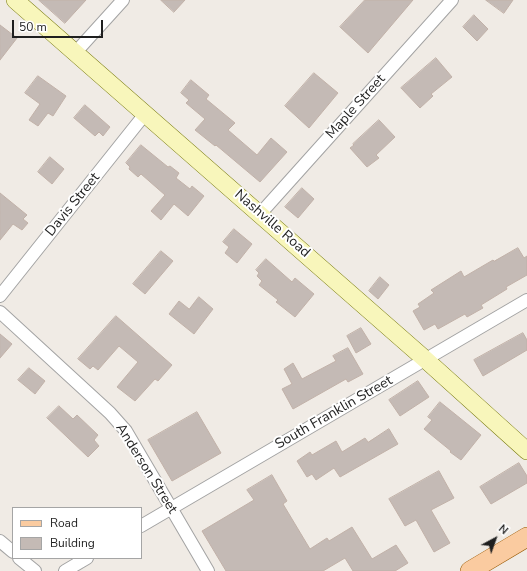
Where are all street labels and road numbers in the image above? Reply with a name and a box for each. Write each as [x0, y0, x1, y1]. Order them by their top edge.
street label: Maple Street [323, 71, 389, 143]
street label: Davis Street [42, 170, 104, 240]
street label: Nashville Road [231, 187, 313, 261]
street label: South Franklin Street [272, 373, 396, 453]
street label: Anderson Street [112, 421, 180, 517]

